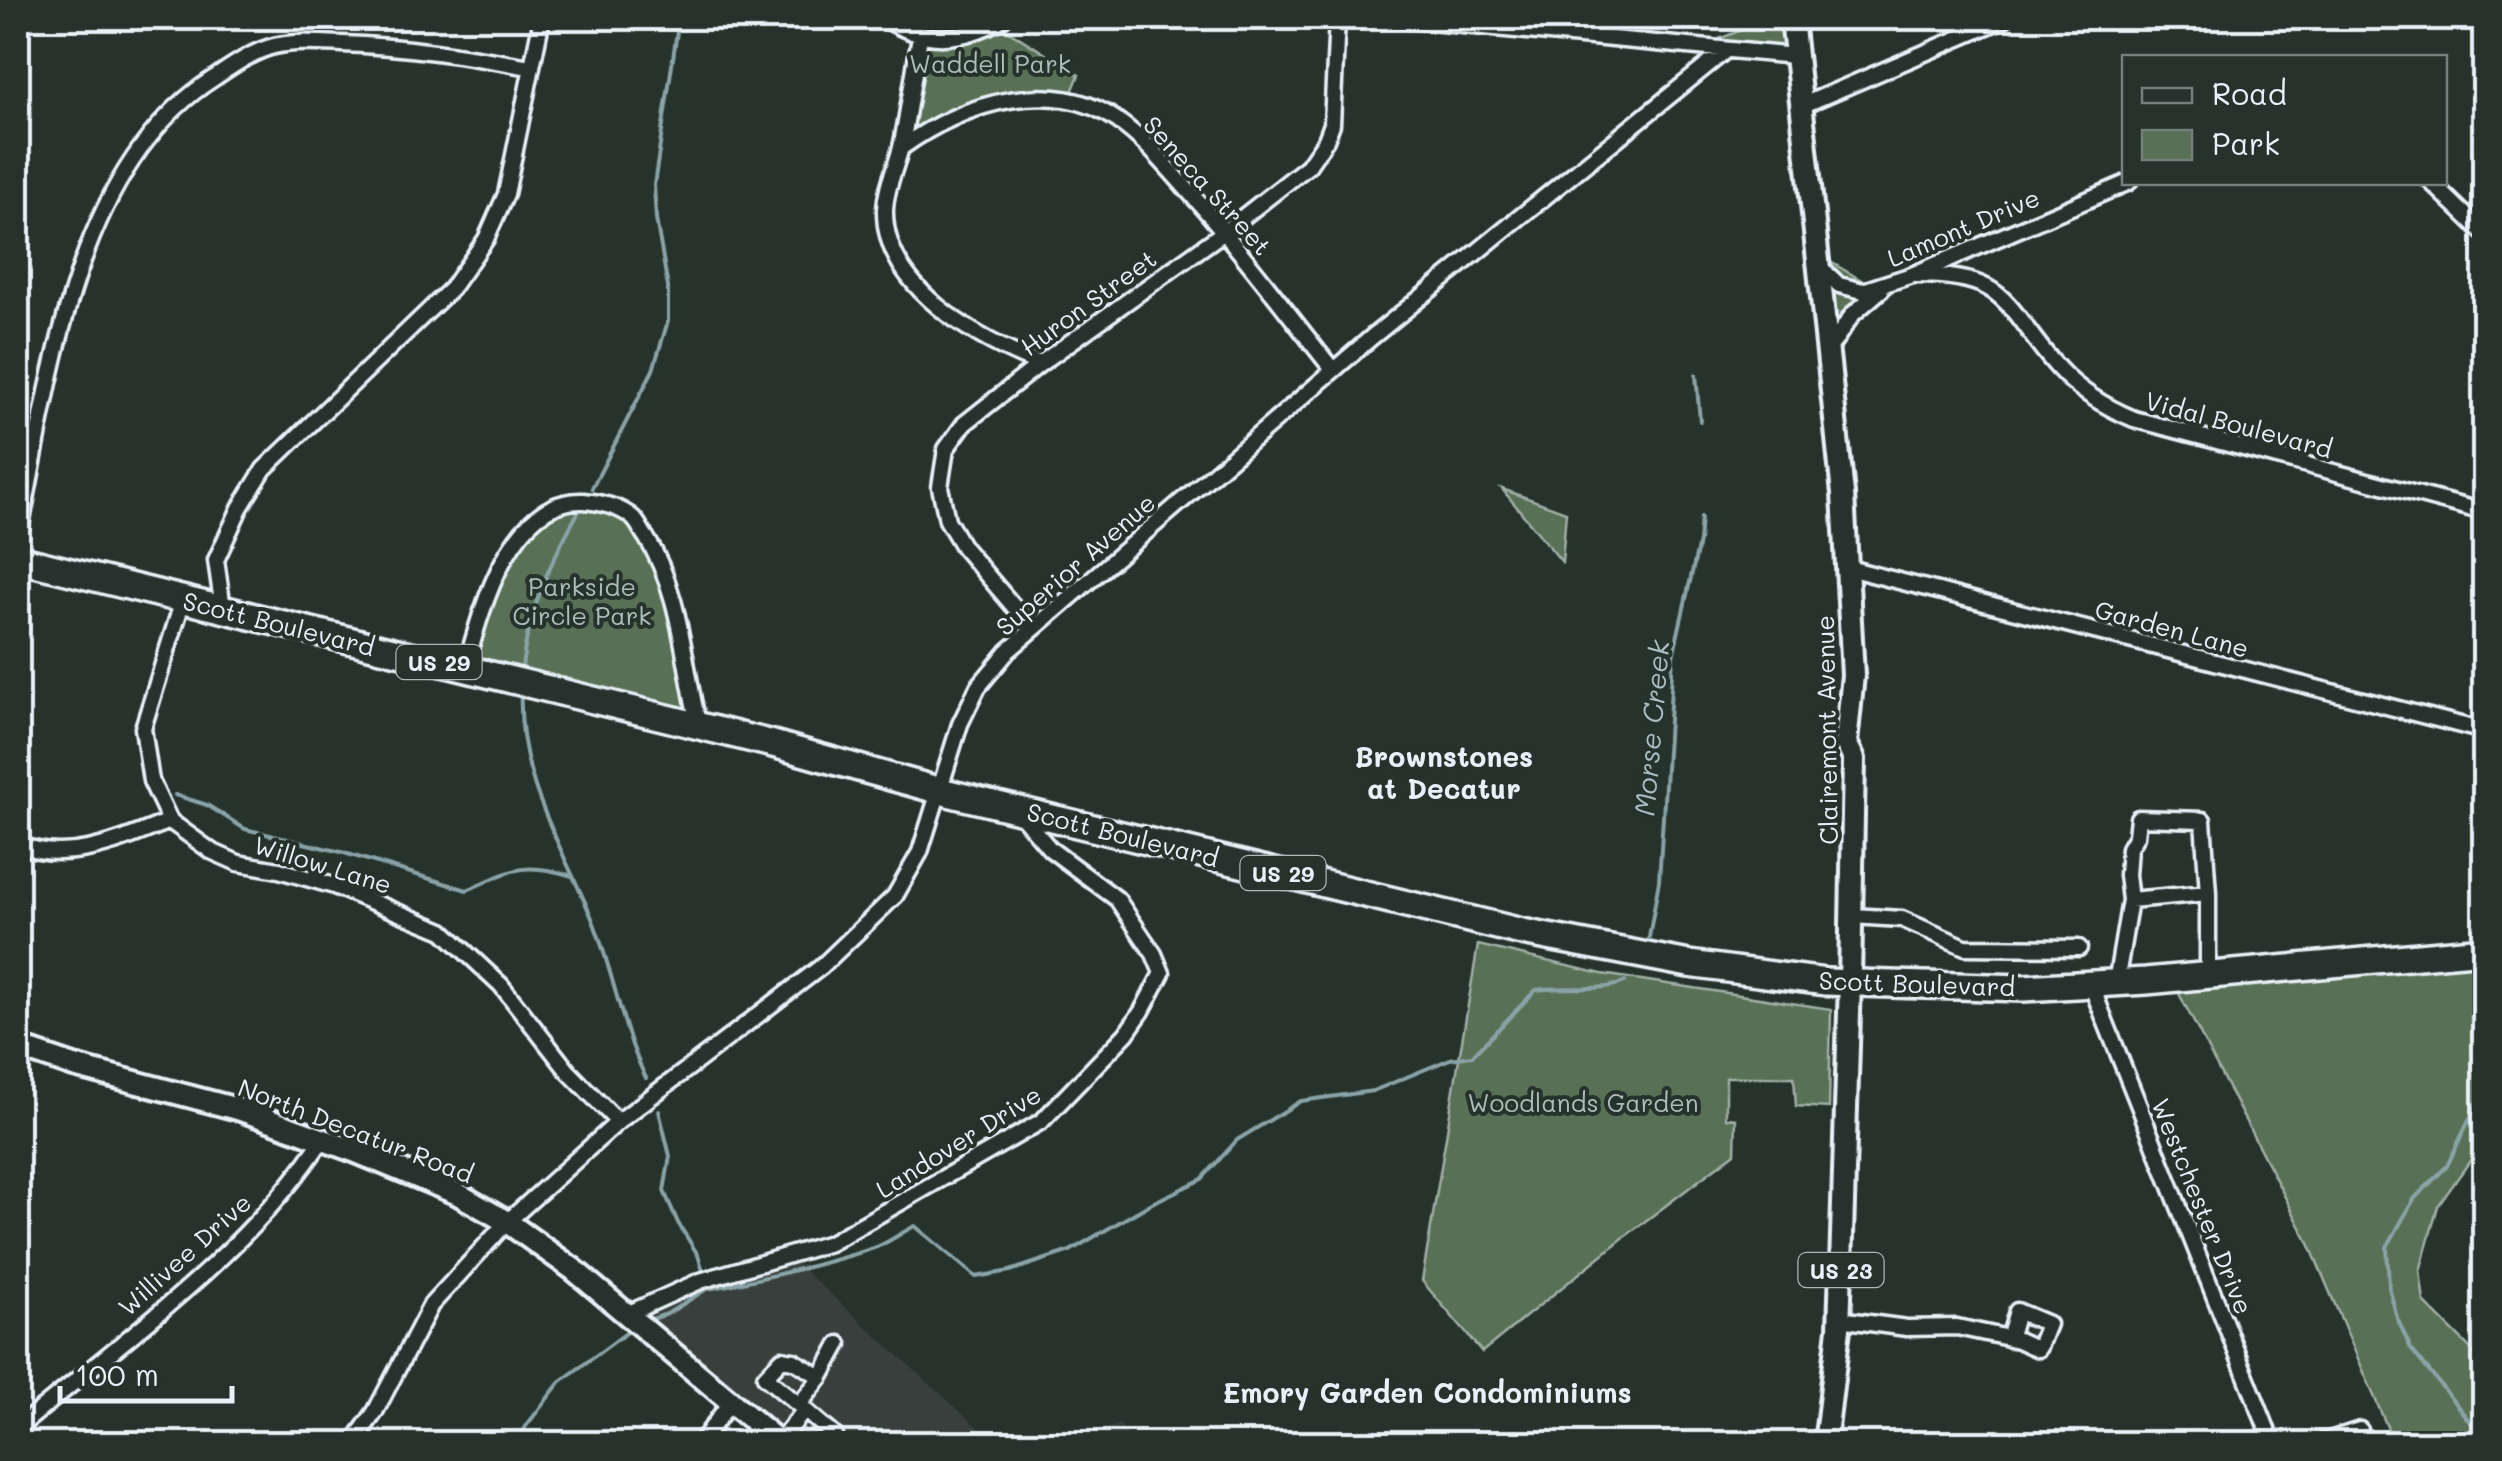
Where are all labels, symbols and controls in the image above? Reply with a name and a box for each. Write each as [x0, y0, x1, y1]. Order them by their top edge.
park label: Waddell Park [909, 47, 1071, 79]
legend [2122, 55, 2447, 185]
text: Road [2212, 73, 2287, 113]
street label: Seneca Street [1137, 109, 1279, 261]
text: Park [2212, 123, 2280, 163]
street label: Lamont Drive [1882, 181, 2044, 273]
street label: Huron Street [1014, 242, 1162, 362]
street label: Vidal Boulevard [2142, 384, 2336, 464]
street label: Superior Avenue [989, 486, 1161, 642]
park label: Parkside Circle Park [512, 570, 652, 631]
street label: Scott Boulevard [180, 584, 378, 662]
street label: Garden Lane [2092, 592, 2252, 664]
street label: Clairemont Avenue [1808, 615, 1844, 845]
water label: Morse Creek [1625, 637, 1677, 817]
road number: US 29 [396, 645, 482, 679]
district label: Brownstones at Decatur [1355, 738, 1533, 806]
street label: Scott Boulevard [1024, 795, 1222, 873]
street label: Willow Lane [250, 828, 396, 900]
road number: US 29 [1240, 856, 1326, 890]
street label: Scott Boulevard [1818, 964, 2016, 1002]
street label: North Decatur Road [234, 1070, 478, 1190]
street label: Landover Drive [870, 1077, 1046, 1205]
park label: Woodlands Garden [1468, 1086, 1698, 1118]
street label: Westchester Drive [2145, 1093, 2261, 1319]
street label: Willivee Drive [111, 1186, 257, 1322]
road number: US 23 [1798, 1253, 1884, 1287]
scale bar [60, 1341, 232, 1403]
text: 100 m [75, 1354, 159, 1394]
district label: Emory Garden Condominiums [1222, 1374, 1632, 1411]

